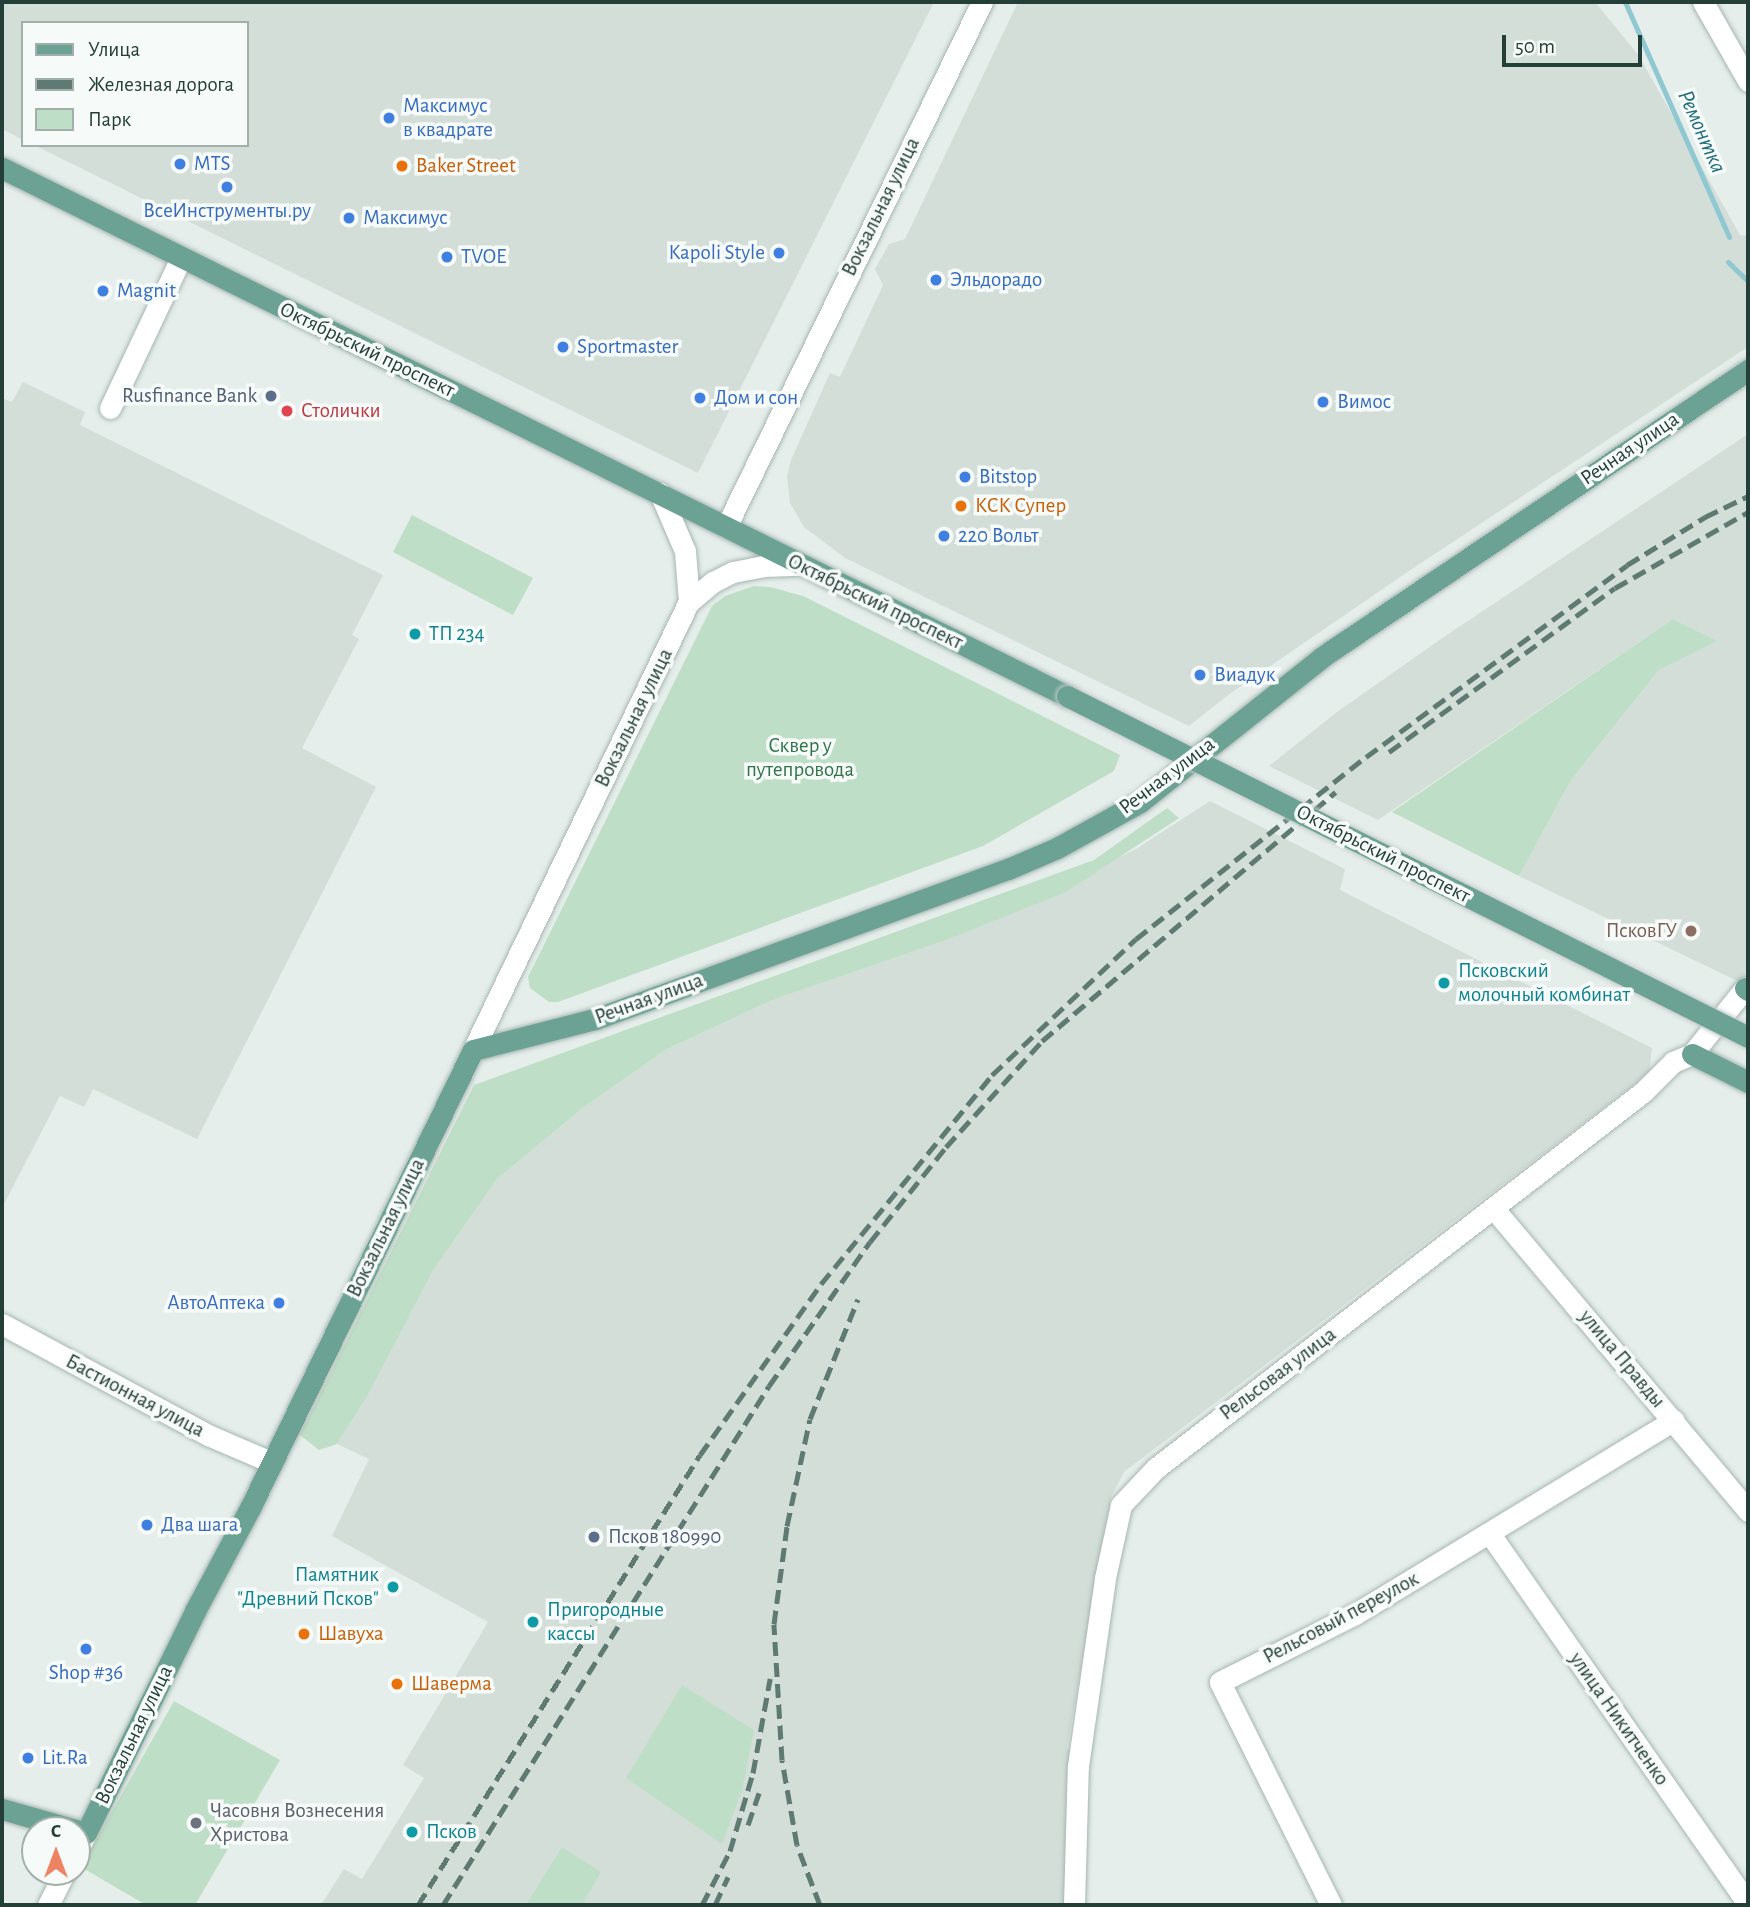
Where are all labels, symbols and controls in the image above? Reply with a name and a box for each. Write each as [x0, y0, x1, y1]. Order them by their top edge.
legend [21, 21, 248, 147]
scale bar [1505, 21, 1645, 65]
text: 50 m [1515, 36, 1555, 57]
text: Улица [88, 39, 140, 60]
text: Железная дорога [88, 74, 234, 95]
water label: Ремонтка [1671, 86, 1731, 178]
place label: Максимус в квадрате [403, 93, 493, 143]
text: Парк [88, 109, 131, 130]
marker: Максимус в квадрате [381, 110, 397, 126]
street label: Вокзальная улица [836, 133, 926, 281]
place label: MTS [194, 151, 230, 177]
place label: Baker Street [416, 153, 516, 179]
marker: MTS [172, 156, 188, 172]
marker: Baker Street [394, 158, 410, 174]
marker: ВсеИнструменты.ру [219, 179, 235, 195]
place label: ВсеИнструменты.ру [143, 198, 311, 224]
place label: Максимус [363, 205, 448, 231]
marker: Максимус [341, 210, 357, 226]
place label: Kapoli Style [669, 240, 765, 266]
place label: TVOE [461, 244, 506, 270]
marker: Kapoli Style [771, 245, 787, 261]
marker: TVOE [439, 249, 455, 265]
place label: Эльдорадо [950, 267, 1042, 293]
marker: Эльдорадо [928, 272, 944, 288]
place label: Magnit [117, 278, 176, 304]
marker: Magnit [95, 283, 111, 299]
street label: Октябрьский проспект [275, 297, 459, 403]
place label: Sportmaster [577, 334, 678, 360]
marker: Sportmaster [555, 339, 571, 355]
place label: Rusfinance Bank [122, 383, 257, 409]
place label: Дом и сон [714, 385, 798, 411]
marker: Rusfinance Bank [263, 388, 279, 404]
place label: Вимос [1337, 389, 1391, 415]
marker: Дом и сон [692, 390, 708, 406]
marker: Вимос [1315, 394, 1331, 410]
place label: Столички [301, 398, 381, 424]
marker: Столички [279, 403, 295, 419]
street label: Речная улица [1576, 407, 1684, 491]
place label: Bitstop [979, 464, 1037, 490]
marker: Bitstop [957, 469, 973, 485]
place label: КСК Супер [975, 493, 1066, 519]
marker: КСК Супер [953, 498, 969, 514]
place label: 220 Вольт [958, 523, 1039, 549]
marker: 220 Вольт [936, 528, 952, 544]
street label: Октябрьский проспект [783, 549, 967, 655]
place label: ТП 234 [429, 621, 485, 647]
marker: ТП 234 [407, 626, 423, 642]
street label: Вокзальная улица [589, 644, 679, 792]
place label: Виадук [1214, 662, 1275, 688]
marker: Виадук [1192, 667, 1208, 683]
street label: Речная улица [1114, 732, 1220, 820]
park label: Сквер у путепровода [746, 733, 854, 783]
street label: Октябрьский проспект [1292, 799, 1474, 909]
place label: ПсковГУ [1606, 918, 1677, 944]
marker: ПсковГУ [1683, 923, 1699, 939]
place label: Псковский молочный комбинат [1458, 958, 1630, 1008]
street label: Речная улица [591, 968, 707, 1030]
marker: Псковский молочный комбинат [1436, 975, 1452, 991]
street label: Вокзальная улица [341, 1154, 431, 1302]
place label: АвтоАптека [167, 1290, 265, 1316]
marker: АвтоАптека [271, 1295, 287, 1311]
street label: улица Правды [1574, 1305, 1670, 1413]
street label: Рельсовая улица [1215, 1322, 1341, 1426]
street label: Бастионная улица [61, 1349, 209, 1443]
place label: Два шага [161, 1512, 238, 1538]
marker: Два шага [139, 1517, 155, 1533]
place label: Псков 180990 [608, 1524, 721, 1550]
marker: Псков 180990 [586, 1529, 602, 1545]
place label: Памятник "Древний Псков" [237, 1562, 379, 1612]
street label: Рельсовый переулок [1259, 1566, 1423, 1670]
marker: Памятник "Древний Псков" [385, 1579, 401, 1595]
place label: Пригородные кассы [547, 1597, 664, 1647]
marker: Пригородные кассы [525, 1614, 541, 1630]
place label: Шавуха [318, 1621, 384, 1647]
marker: Шавуха [296, 1626, 312, 1642]
marker: Shop #36 [78, 1641, 94, 1657]
street label: улица Никитченко [1564, 1647, 1674, 1791]
place label: Shop #36 [49, 1660, 123, 1686]
street label: Вокзальная улица [89, 1661, 179, 1809]
place label: Шаверма [411, 1671, 492, 1697]
marker: Шаверма [389, 1676, 405, 1692]
place label: Lit.Ra [42, 1745, 88, 1771]
marker: Lit.Ra [20, 1750, 36, 1766]
place label: Часовня Вознесения Христова [210, 1798, 384, 1848]
marker: Часовня Вознесения Христова [188, 1815, 204, 1831]
north arrow [21, 1816, 91, 1886]
place label: Псков [426, 1819, 477, 1845]
text: С [51, 1822, 61, 1841]
marker: Псков [404, 1824, 420, 1840]

